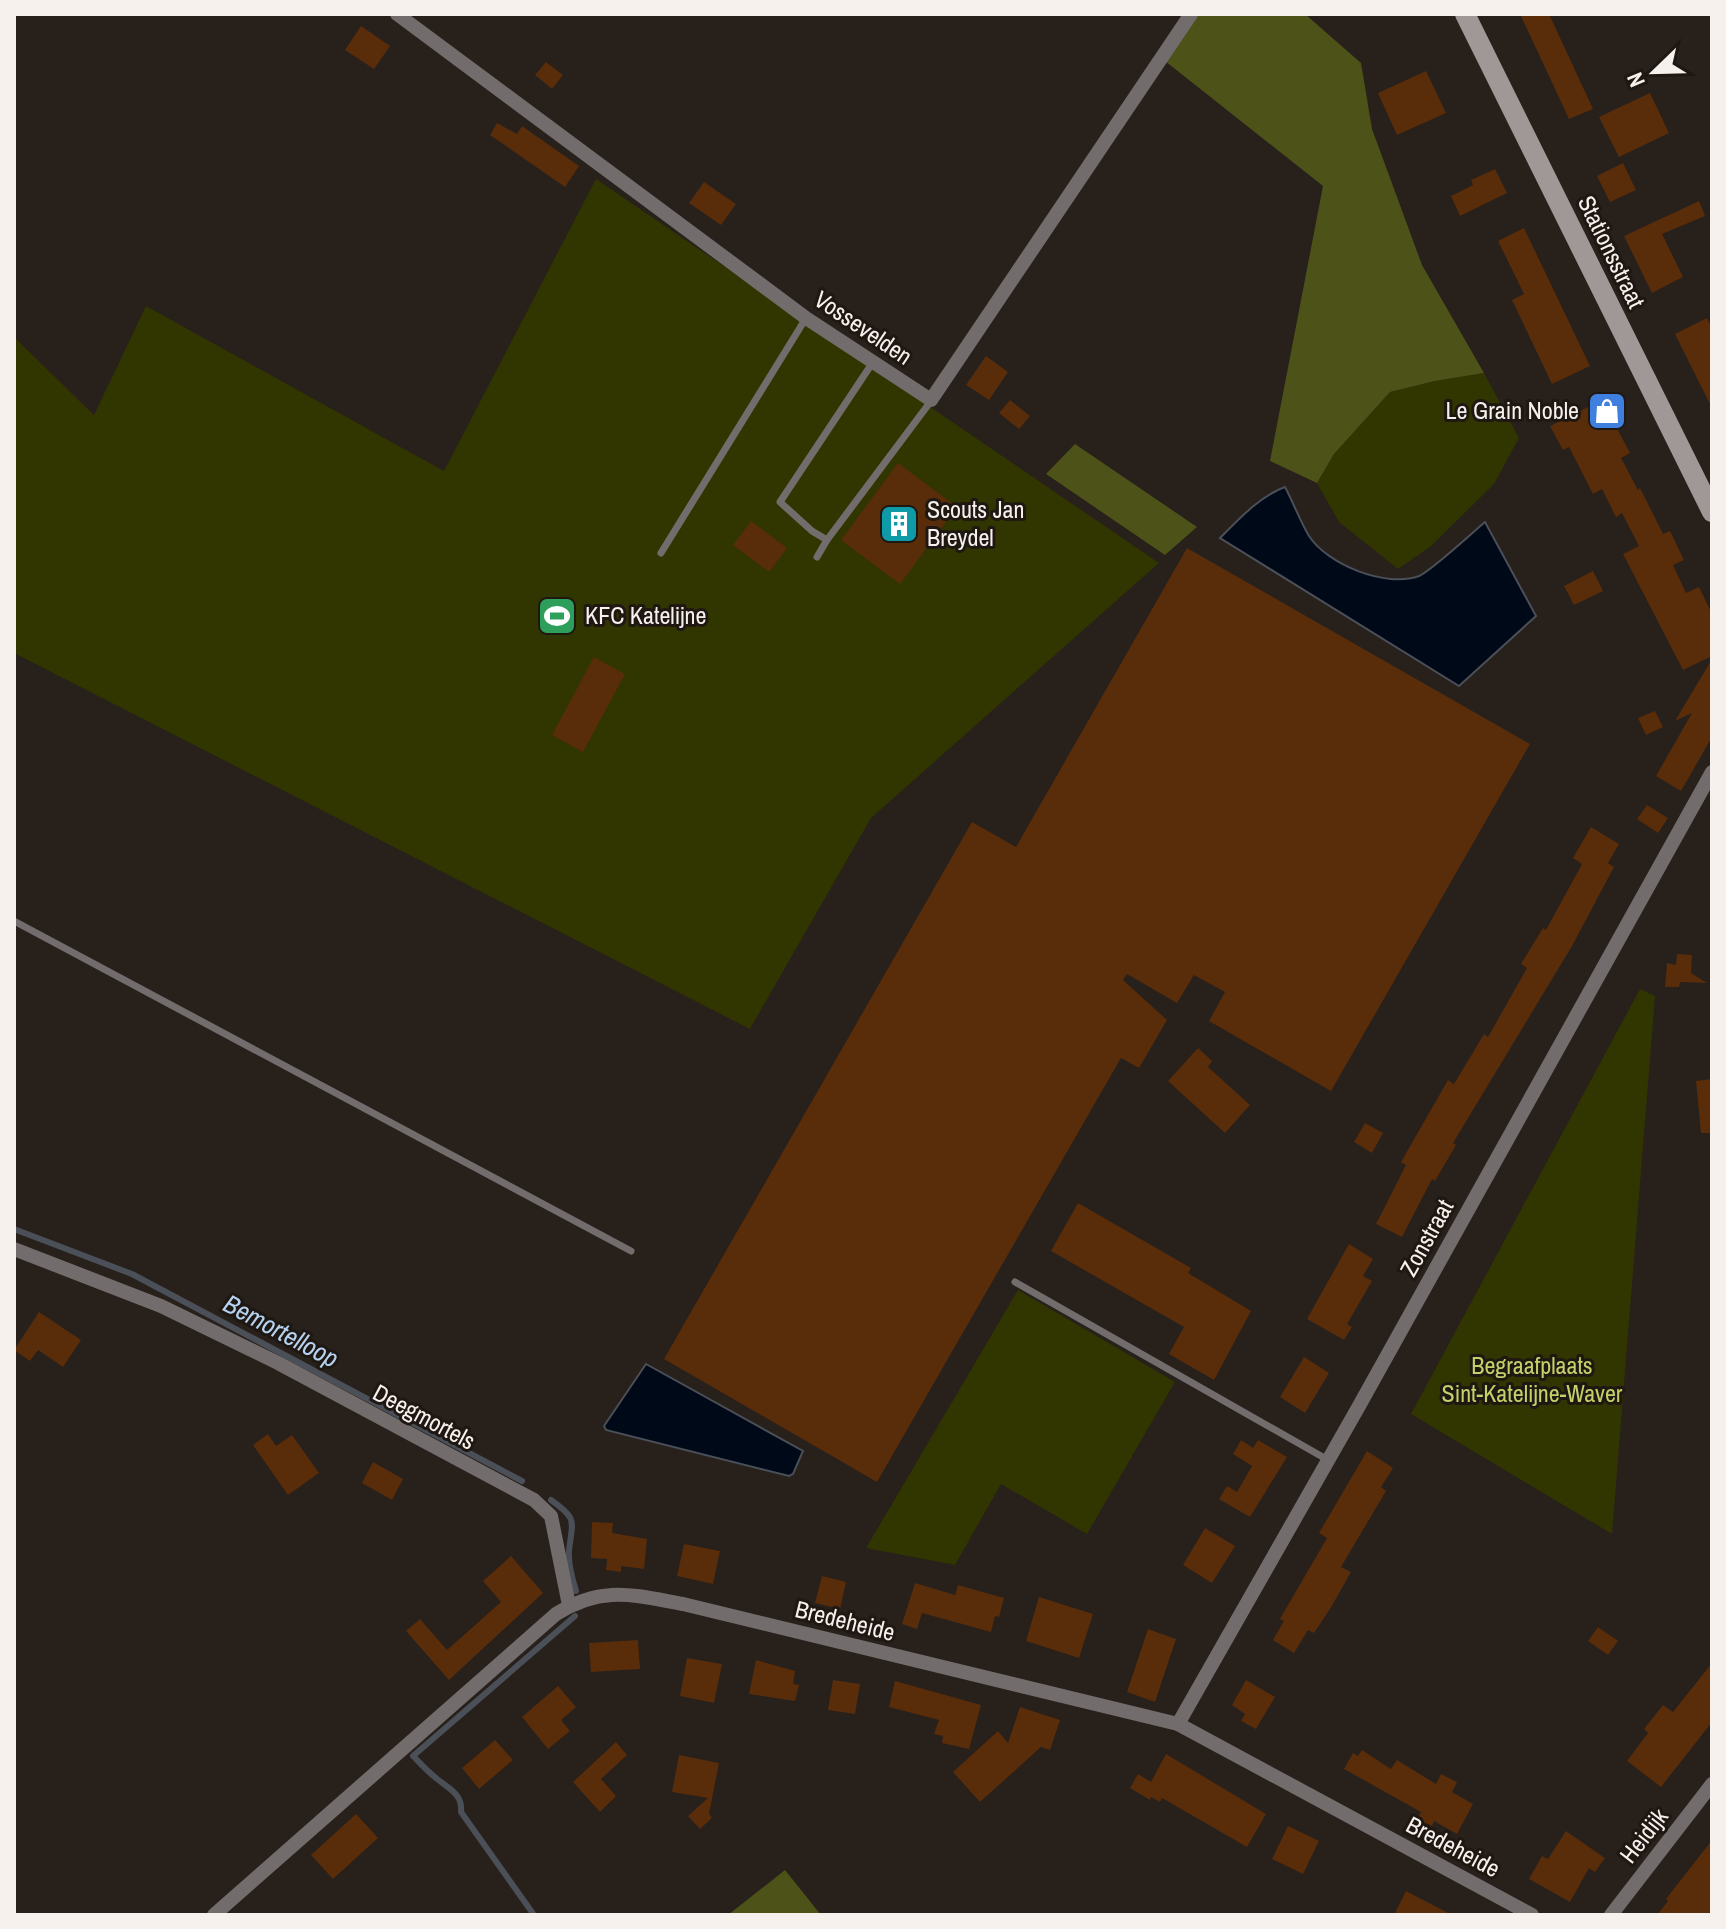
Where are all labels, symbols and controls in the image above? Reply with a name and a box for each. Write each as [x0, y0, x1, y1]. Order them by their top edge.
north arrow [1614, 32, 1694, 112]
text: N [1619, 68, 1652, 92]
street label: Stationsstraat [1571, 190, 1653, 314]
street label: Vossevelden [808, 283, 919, 372]
shop icon: Le Grain Noble [1586, 390, 1628, 432]
place label: Le Grain Noble [1446, 394, 1579, 426]
place label: Scouts Jan Breydel [927, 493, 1024, 553]
building icon: Scouts Jan Breydel [878, 503, 920, 545]
sports icon: KFC Katelijne [536, 595, 578, 637]
place label: KFC Katelijne [585, 599, 706, 631]
street label: Zonstraat [1392, 1193, 1461, 1282]
water label: Bemortelloop [218, 1286, 345, 1375]
park label: Begraafplaats Sint-Katelijne-Waver [1442, 1349, 1623, 1409]
street label: Deegmortels [368, 1376, 481, 1456]
street label: Bredeheide [792, 1592, 898, 1648]
street label: Heidijk [1612, 1801, 1675, 1869]
street label: Bredeheide [1401, 1808, 1506, 1884]

